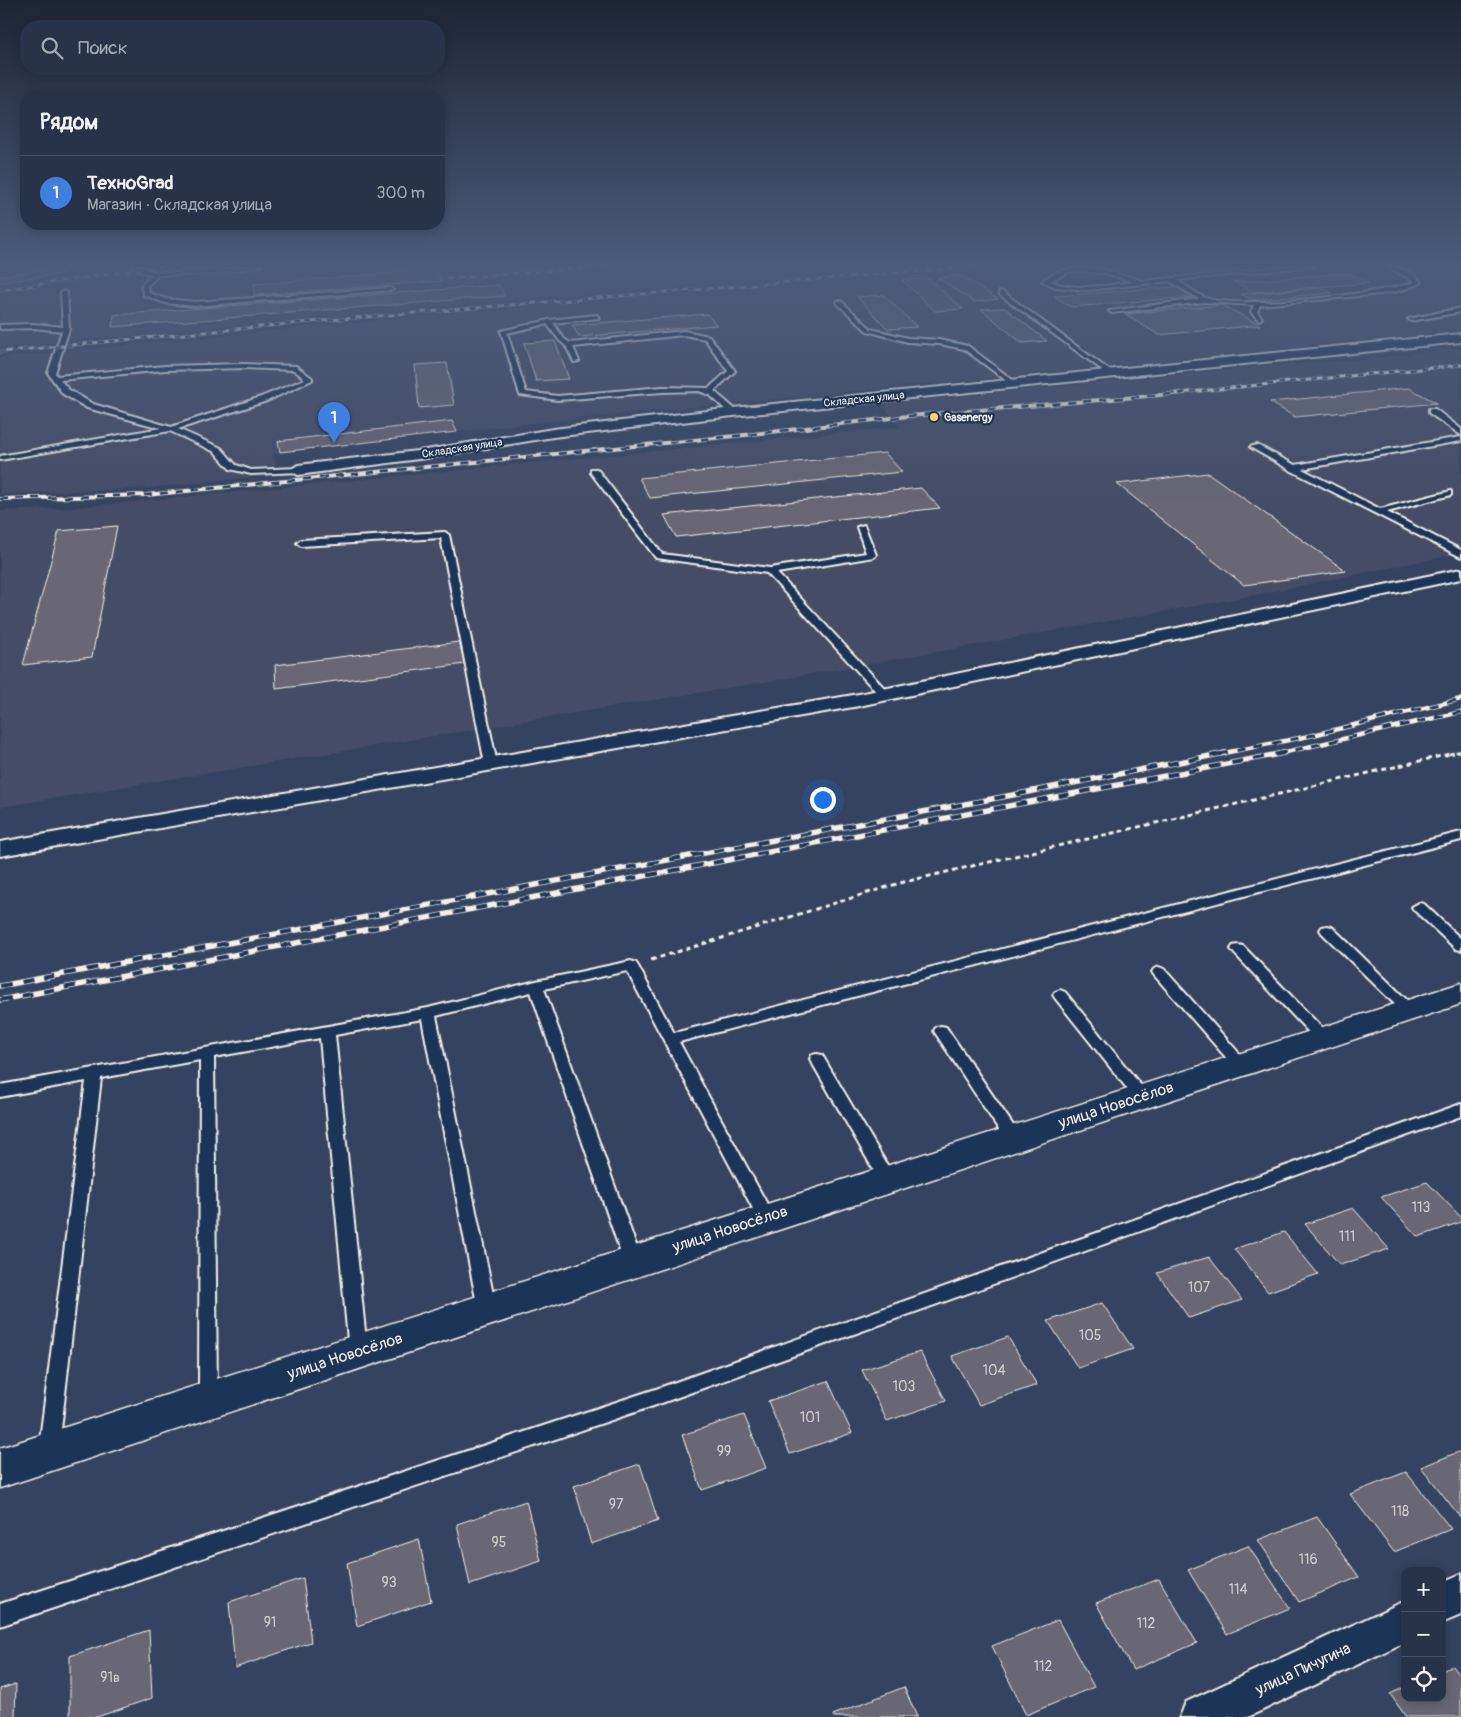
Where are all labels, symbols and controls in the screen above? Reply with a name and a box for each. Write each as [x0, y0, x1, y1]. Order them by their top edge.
search box [20, 20, 445, 75]
icon: search [38, 34, 66, 62]
text: Поиск [78, 36, 128, 60]
text: Рядом [40, 109, 98, 136]
text: ТехноGrad [87, 171, 174, 195]
text: 1 [53, 183, 59, 203]
text: 300 m [377, 183, 425, 203]
text: Магазин · Складская улица [87, 195, 272, 215]
street label: Складская улица [823, 388, 905, 410]
pin: 1 [318, 402, 350, 443]
marker: Gasenergy [928, 411, 940, 423]
place label: Gasenergy [944, 411, 993, 424]
street label: Складская улица [421, 435, 503, 461]
your location [810, 787, 836, 813]
street label: улица Новосёлов [1055, 1077, 1176, 1133]
house number: 113 [1412, 1199, 1431, 1216]
street label: улица Новосёлов [669, 1201, 790, 1257]
house number: 111 [1339, 1228, 1355, 1245]
house number: 107 [1188, 1279, 1211, 1296]
house number: 105 [1079, 1327, 1101, 1344]
street label: улица Новосёлов [284, 1328, 405, 1384]
house number: 104 [982, 1362, 1006, 1379]
house number: 103 [893, 1378, 916, 1395]
house number: 101 [800, 1409, 820, 1426]
house number: 99 [717, 1443, 731, 1460]
house number: 97 [609, 1496, 624, 1513]
house number: 118 [1391, 1503, 1409, 1520]
house number: 95 [492, 1534, 506, 1551]
house number: 116 [1298, 1551, 1318, 1568]
map controls [1401, 1567, 1446, 1702]
button: + [1401, 1567, 1446, 1612]
house number: 93 [381, 1574, 397, 1591]
house number: 114 [1228, 1581, 1248, 1598]
button: − [1401, 1612, 1446, 1657]
house number: 91 [264, 1614, 276, 1631]
house number: 112 [1137, 1615, 1156, 1632]
street label: улица Пичугина [1251, 1638, 1354, 1700]
button: locate [1401, 1657, 1446, 1702]
house number: 112 [1034, 1658, 1053, 1675]
house number: 91в [100, 1669, 120, 1686]

